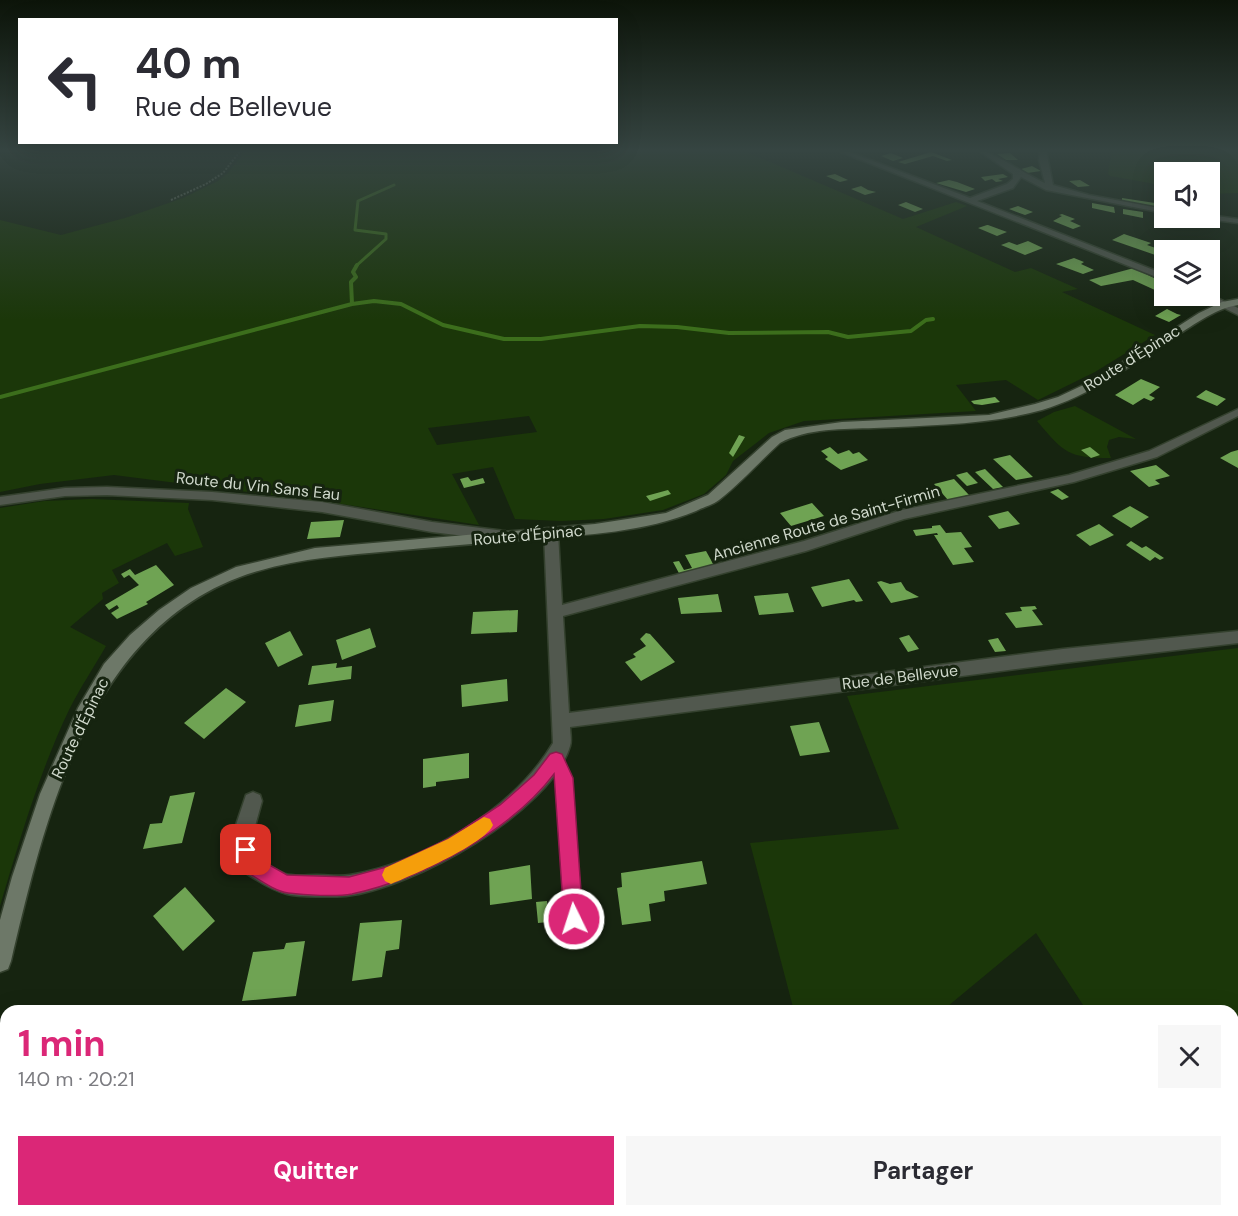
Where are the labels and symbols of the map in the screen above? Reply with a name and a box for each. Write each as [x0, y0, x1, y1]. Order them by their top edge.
street label: Route d'Épinac [1080, 320, 1184, 396]
street label: Route du Vin Sans Eau [175, 467, 341, 505]
street label: Ancienne Route de Saint-Firmin [710, 480, 942, 566]
street label: Route d'Épinac [472, 520, 584, 550]
street label: Rue de Bellevue [841, 659, 959, 695]
street label: Route d'Épinac [47, 674, 113, 782]
pin [220, 824, 271, 875]
position arrow [542, 887, 606, 951]

